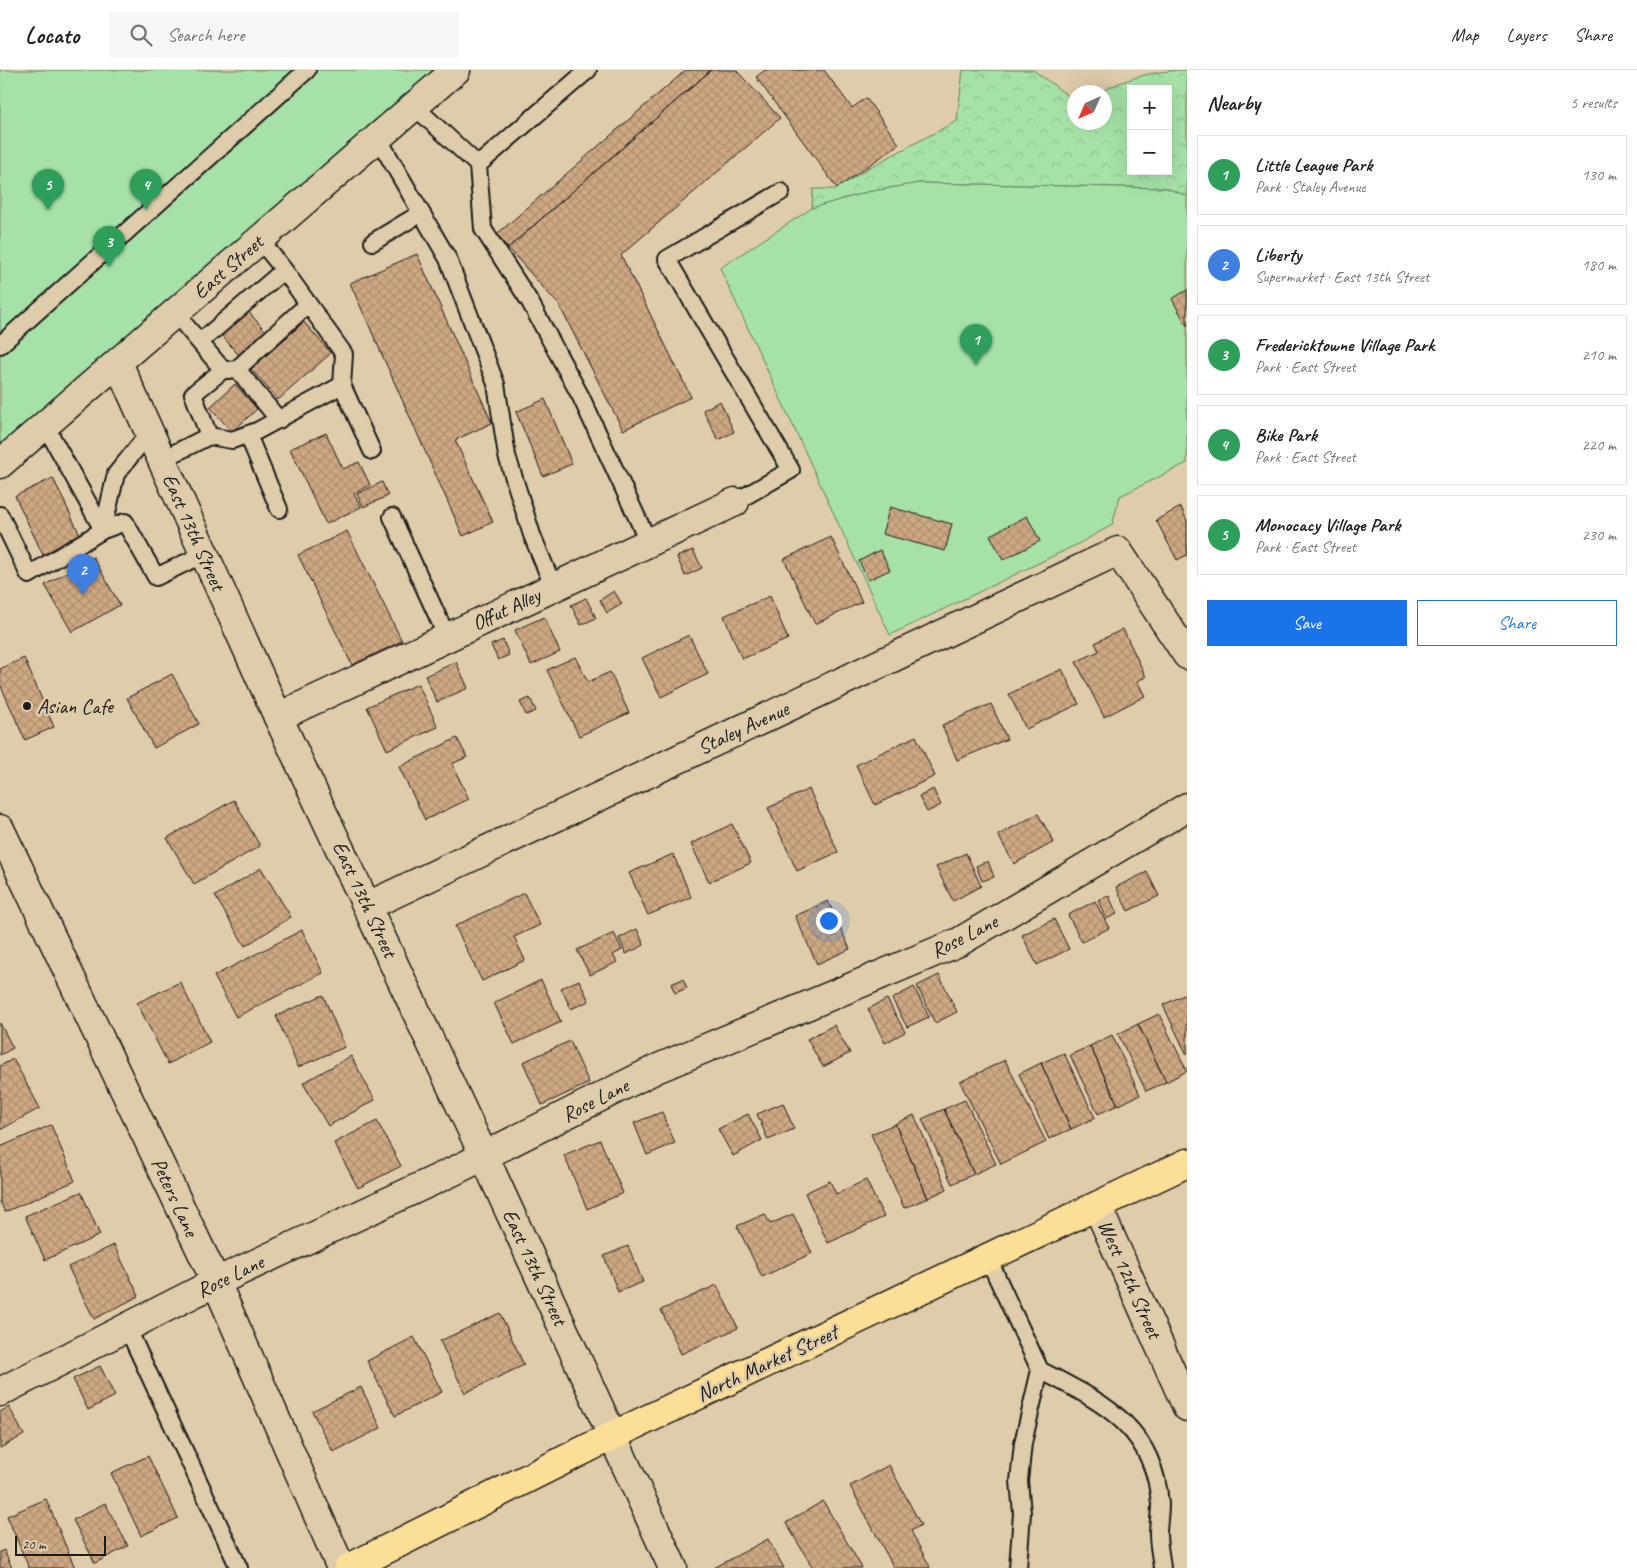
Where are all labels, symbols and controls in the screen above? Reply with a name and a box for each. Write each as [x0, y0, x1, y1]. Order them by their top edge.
search box [109, 12, 459, 57]
text: Locato [25, 20, 79, 50]
icon: search [127, 21, 155, 49]
text: Search here [167, 23, 245, 47]
text: Map [1451, 24, 1479, 46]
text: Layers [1507, 24, 1546, 46]
text: Share [1574, 24, 1612, 46]
north arrow [1067, 85, 1112, 130]
map controls [1127, 85, 1172, 175]
button: + [1127, 85, 1172, 130]
text: Nearby [1207, 90, 1260, 116]
text: 5 results [1570, 93, 1617, 113]
button: − [1127, 130, 1172, 175]
text: Little League Park [1255, 153, 1372, 177]
text: 1 [1220, 165, 1228, 185]
text: 130 m [1582, 165, 1616, 185]
pin: 5 [32, 169, 64, 210]
pin: 4 [130, 169, 162, 210]
text: Park · Staley Avenue [1255, 177, 1366, 197]
pin: 3 [93, 226, 125, 267]
street label: East Street [187, 228, 270, 305]
text: Liberty [1255, 243, 1301, 267]
text: 2 [1220, 255, 1228, 275]
text: 180 m [1582, 255, 1616, 275]
text: Supermarket · East 13th Street [1255, 267, 1429, 287]
pin: 1 [960, 324, 992, 365]
text: Fredericktowne Village Park [1255, 333, 1434, 357]
text: 3 [1220, 345, 1228, 365]
text: 210 m [1582, 345, 1616, 365]
text: Park · East Street [1255, 357, 1356, 377]
text: Bike Park [1255, 423, 1317, 447]
text: 4 [1220, 435, 1228, 455]
text: 220 m [1582, 435, 1616, 455]
text: Park · East Street [1255, 447, 1356, 467]
street label: East 13th Street [157, 469, 232, 596]
text: Monocacy Village Park [1255, 513, 1400, 537]
text: 5 [1221, 525, 1227, 545]
text: 230 m [1582, 525, 1616, 545]
text: Park · East Street [1255, 537, 1356, 557]
pin: 2 [67, 554, 99, 595]
street label: Offut Alley [468, 581, 546, 636]
button: Save [1207, 600, 1407, 646]
button: Share [1417, 600, 1617, 646]
place label: Asian Cafe [37, 693, 115, 719]
street label: Staley Avenue [693, 695, 794, 760]
marker: Asian Cafe [21, 700, 33, 712]
street label: East 13th Street [327, 837, 404, 963]
street label: Rose Lane [926, 907, 1004, 964]
your location [816, 908, 842, 934]
street label: Rose Lane [557, 1071, 635, 1128]
street label: Peters Lane [146, 1154, 205, 1242]
street label: East 13th Street [497, 1205, 574, 1331]
street label: West 12th Street [1092, 1216, 1169, 1344]
street label: Rose Lane [192, 1248, 270, 1303]
street label: North Market Street [692, 1318, 844, 1407]
scale bar [15, 1533, 106, 1556]
text: 20 m [22, 1536, 46, 1553]

